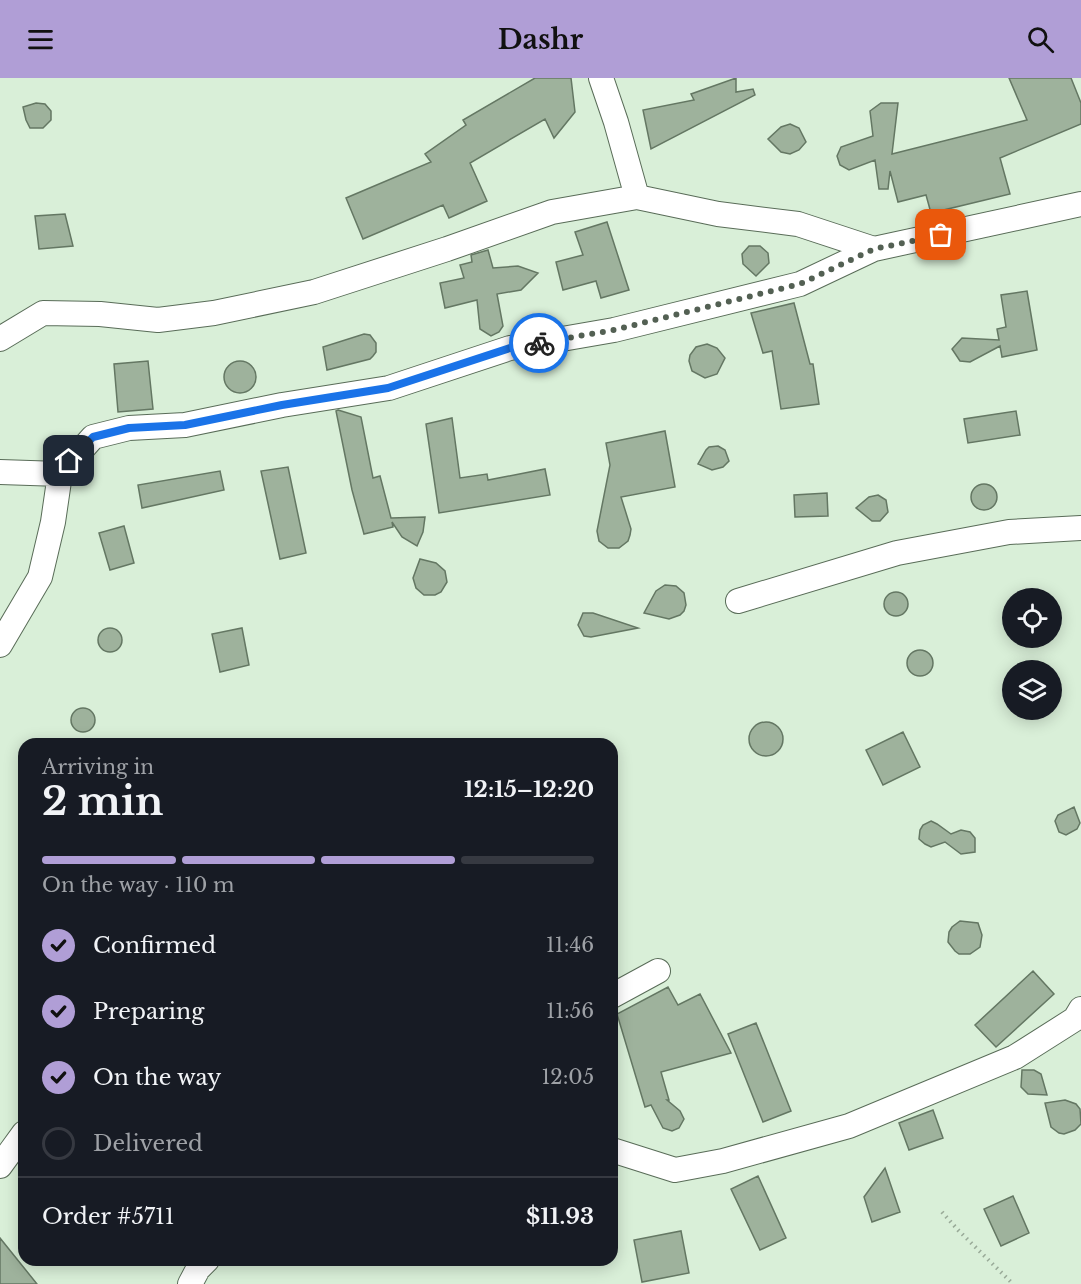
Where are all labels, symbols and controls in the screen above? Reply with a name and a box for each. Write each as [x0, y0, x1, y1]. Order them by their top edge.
icon: menu [24, 23, 57, 56]
text: Dashr [498, 23, 583, 56]
icon: search [1024, 23, 1057, 56]
pin [915, 209, 966, 260]
icon: bag [924, 218, 957, 251]
courier [509, 313, 569, 373]
icon: bike [523, 327, 556, 360]
pin [43, 435, 94, 486]
icon: home [52, 444, 85, 477]
map controls [1002, 588, 1062, 720]
button: locate [1002, 588, 1062, 648]
button: layers [1002, 660, 1062, 720]
text: Arriving in [42, 755, 154, 779]
text: 12:15–12:20 [464, 776, 594, 803]
text: 2 min [42, 777, 163, 826]
text: On the way · 110 m [42, 873, 235, 897]
icon: check [42, 929, 75, 962]
text: Confirmed [93, 932, 216, 959]
text: 11:46 [546, 933, 594, 957]
icon: check [42, 995, 75, 1028]
text: Preparing [93, 998, 204, 1025]
text: 11:56 [546, 999, 594, 1023]
icon: check [42, 1061, 75, 1094]
text: On the way [93, 1064, 221, 1091]
text: 12:05 [541, 1065, 594, 1089]
text: Delivered [93, 1130, 203, 1157]
text: Order #5711 [42, 1203, 175, 1230]
text: $11.93 [526, 1203, 594, 1230]

